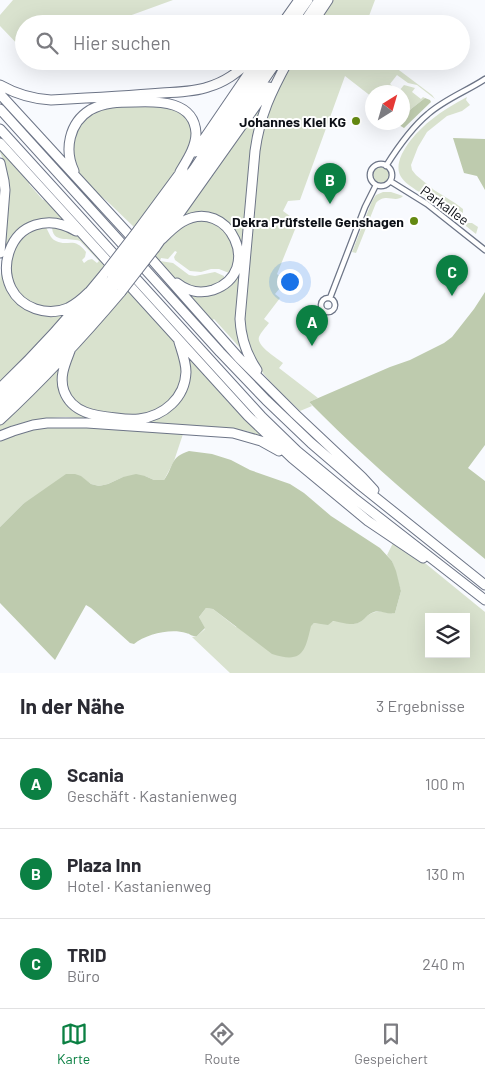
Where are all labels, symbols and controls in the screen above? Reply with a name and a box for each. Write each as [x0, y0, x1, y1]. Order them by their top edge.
search box [15, 15, 470, 70]
icon: search [33, 29, 61, 57]
text: Hier suchen [73, 31, 171, 54]
north arrow [365, 85, 410, 130]
place label: Johannes Kiel KG [239, 113, 346, 130]
marker: Johannes Kiel KG [350, 115, 362, 127]
pin: B [314, 163, 346, 204]
street label: Parkallee [417, 182, 473, 228]
place label: Dekra Prüfstelle Genshagen [232, 213, 404, 230]
marker: Dekra Prüfstelle Genshagen [408, 215, 420, 227]
pin: C [436, 255, 468, 296]
your location [277, 269, 303, 295]
pin: A [296, 305, 328, 346]
map controls [425, 613, 470, 658]
button: layers [425, 613, 470, 658]
text: In der Nähe [20, 693, 125, 718]
text: 3 Ergebnisse [376, 696, 465, 715]
text: Scania [67, 763, 124, 786]
text: A [31, 774, 41, 793]
text: 100 m [425, 774, 465, 793]
text: Geschäft · Kastanienweg [67, 786, 237, 805]
text: Plaza Inn [67, 853, 141, 876]
text: B [31, 864, 41, 883]
text: 130 m [426, 864, 465, 883]
text: Hotel · Kastanienweg [67, 876, 211, 895]
text: TRID [67, 943, 107, 966]
text: C [31, 954, 41, 973]
text: 240 m [422, 954, 465, 973]
text: Büro [67, 966, 100, 985]
tab: Karte [57, 1020, 90, 1067]
tab: Route [204, 1020, 240, 1067]
tab: Gespeichert [354, 1020, 428, 1067]

